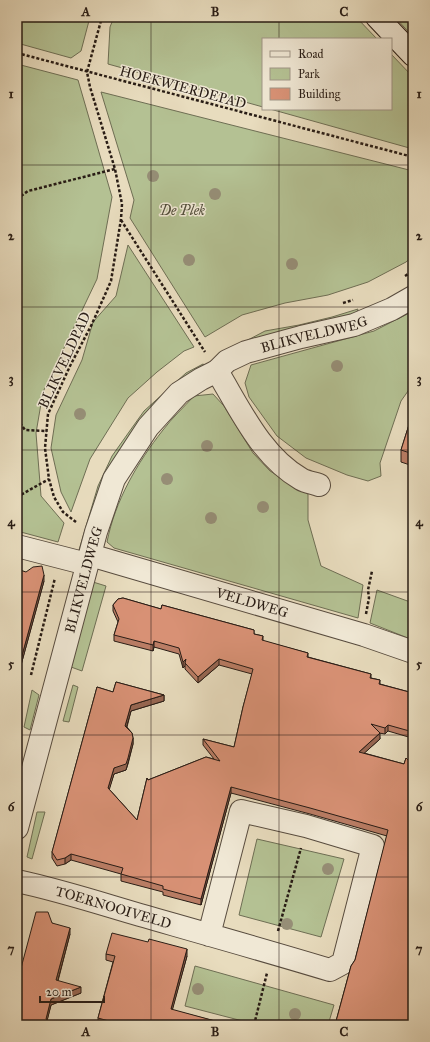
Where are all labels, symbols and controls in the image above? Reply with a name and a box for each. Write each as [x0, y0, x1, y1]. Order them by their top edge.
text: A [81, 4, 91, 20]
text: B [211, 4, 220, 20]
text: C [340, 4, 349, 20]
legend [262, 38, 392, 110]
text: Road [298, 47, 324, 61]
street label: HOEKWIERDEPAD [118, 62, 248, 113]
text: Park [298, 67, 320, 81]
text: 1 [8, 86, 14, 102]
text: 1 [416, 86, 422, 102]
text: Building [298, 87, 341, 102]
park label: De Plek [159, 202, 206, 219]
text: 2 [8, 228, 15, 244]
text: 2 [416, 228, 423, 244]
street label: BLIKVELDPAD [35, 309, 94, 411]
street label: BLIKVELDWEG [259, 312, 370, 357]
text: 3 [8, 371, 14, 387]
text: 3 [416, 371, 422, 387]
text: 4 [7, 514, 15, 530]
text: 4 [415, 514, 423, 530]
street label: BLIKVELDWEG [61, 524, 106, 635]
street label: VELDWEG [213, 584, 290, 621]
text: 5 [8, 656, 15, 672]
text: 5 [416, 656, 423, 672]
text: 6 [8, 799, 16, 815]
text: 6 [416, 799, 424, 815]
street label: TOERNOOIVELD [53, 883, 173, 933]
text: 7 [8, 941, 15, 957]
text: 7 [416, 941, 423, 957]
scale bar [40, 978, 104, 1004]
text: 20 m [46, 985, 72, 999]
text: A [81, 1024, 91, 1040]
text: B [211, 1024, 220, 1040]
text: C [340, 1024, 349, 1040]

